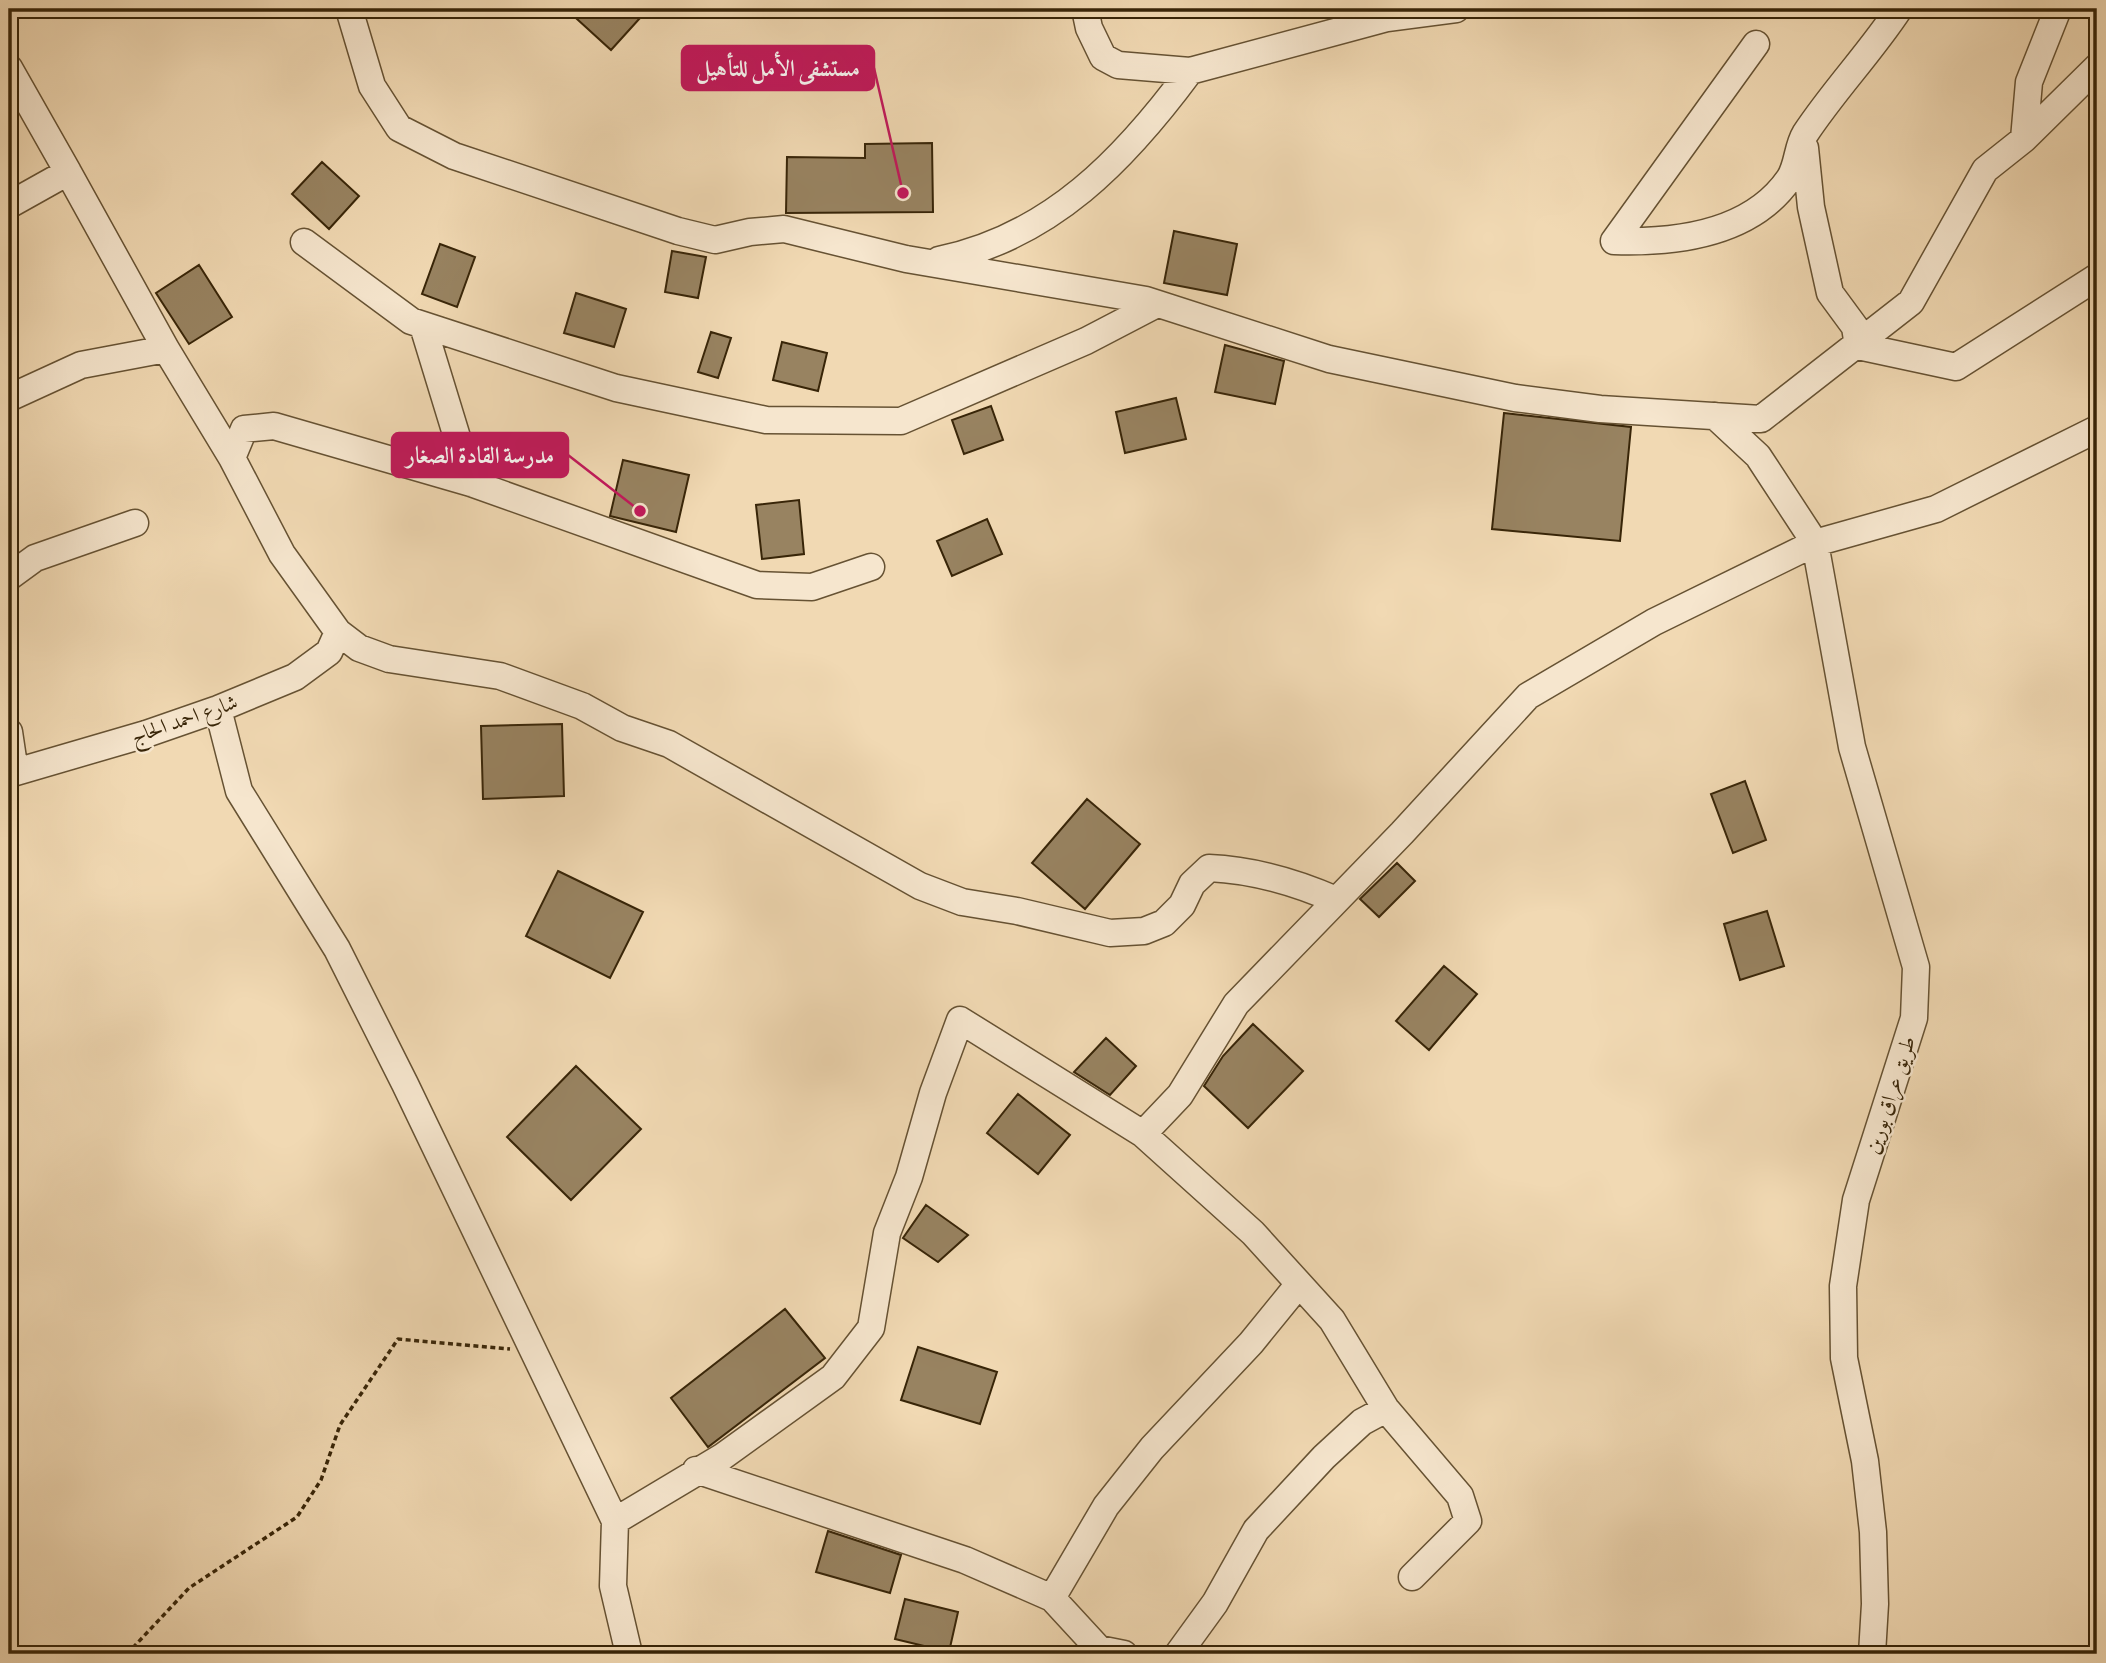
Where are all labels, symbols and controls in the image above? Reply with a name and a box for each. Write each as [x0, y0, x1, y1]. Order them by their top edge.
callout: مستشفى الأمل للتأهيل [682, 46, 874, 90]
text: مستشفى الأمل للتأهيل [696, 51, 860, 85]
callout: مدرسة القادة الصغار [392, 433, 568, 477]
text: مدرسة القادة الصغار [403, 442, 554, 470]
street label: شارع احمد الحاج [127, 690, 243, 755]
street label: طريق عراق بورين [1860, 1033, 1923, 1158]

